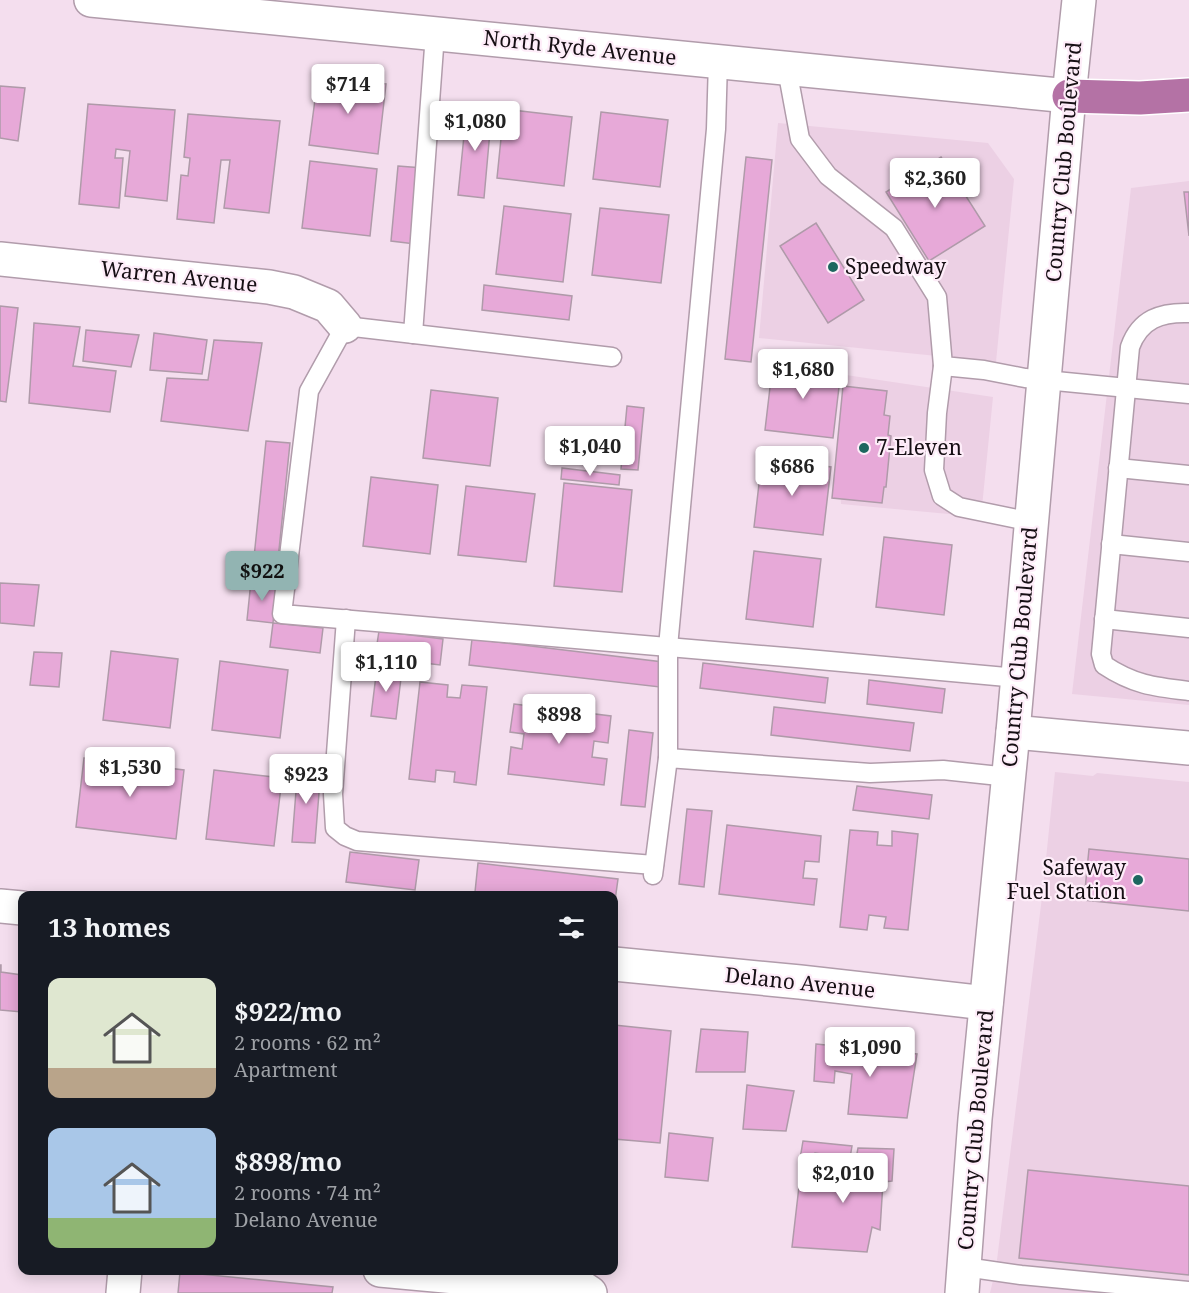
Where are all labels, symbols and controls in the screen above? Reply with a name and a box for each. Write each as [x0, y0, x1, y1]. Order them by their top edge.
street label: North Ryde Avenue [482, 23, 678, 71]
street label: Country Club Boulevard [1039, 40, 1087, 283]
pin: $714 [312, 64, 384, 115]
text: $714 [325, 70, 371, 97]
pin: $1,080 [426, 101, 524, 152]
text: $1,080 [444, 107, 506, 134]
pin: $2,360 [886, 158, 984, 209]
text: $2,360 [904, 164, 966, 191]
place label: Speedway [845, 252, 946, 280]
street label: Warren Avenue [99, 254, 259, 298]
marker: Speedway [826, 260, 840, 274]
pin: $1,680 [754, 349, 852, 400]
text: $1,680 [772, 355, 834, 382]
pin: $1,040 [541, 426, 639, 477]
text: $1,040 [559, 432, 621, 459]
place label: 7-Eleven [876, 433, 962, 461]
marker: 7-Eleven [857, 441, 871, 455]
pin: $686 [756, 446, 828, 497]
text: $686 [769, 452, 815, 479]
street label: Country Club Boulevard [995, 525, 1043, 768]
pin: $922 [226, 551, 298, 602]
text: $922 [239, 557, 285, 584]
pin: $1,110 [337, 642, 435, 693]
text: $1,110 [355, 648, 417, 675]
pin: $898 [523, 694, 595, 745]
text: $898 [536, 700, 582, 727]
pin: $1,530 [81, 747, 179, 798]
text: $1,530 [99, 753, 161, 780]
pin: $923 [270, 754, 342, 805]
text: $923 [283, 760, 329, 787]
place label: Safeway Fuel Station [1007, 853, 1126, 905]
marker: Safeway Fuel Station [1131, 873, 1145, 887]
text: 13 homes [48, 909, 170, 945]
icon: filters [555, 911, 588, 944]
street label: Delano Avenue [724, 960, 877, 1004]
text: $922/mo [234, 993, 342, 1029]
icon: home [96, 1002, 168, 1074]
street label: Country Club Boulevard [951, 1008, 999, 1251]
pin: $1,090 [821, 1027, 919, 1078]
text: 2 rooms · 62 m² [234, 1029, 381, 1056]
text: $1,090 [839, 1033, 901, 1060]
text: Apartment [234, 1056, 338, 1083]
text: $898/mo [234, 1143, 342, 1179]
icon: home [96, 1152, 168, 1224]
pin: $2,010 [794, 1153, 892, 1204]
text: $2,010 [812, 1159, 874, 1186]
text: 2 rooms · 74 m² [234, 1179, 381, 1206]
text: Delano Avenue [234, 1206, 378, 1233]

